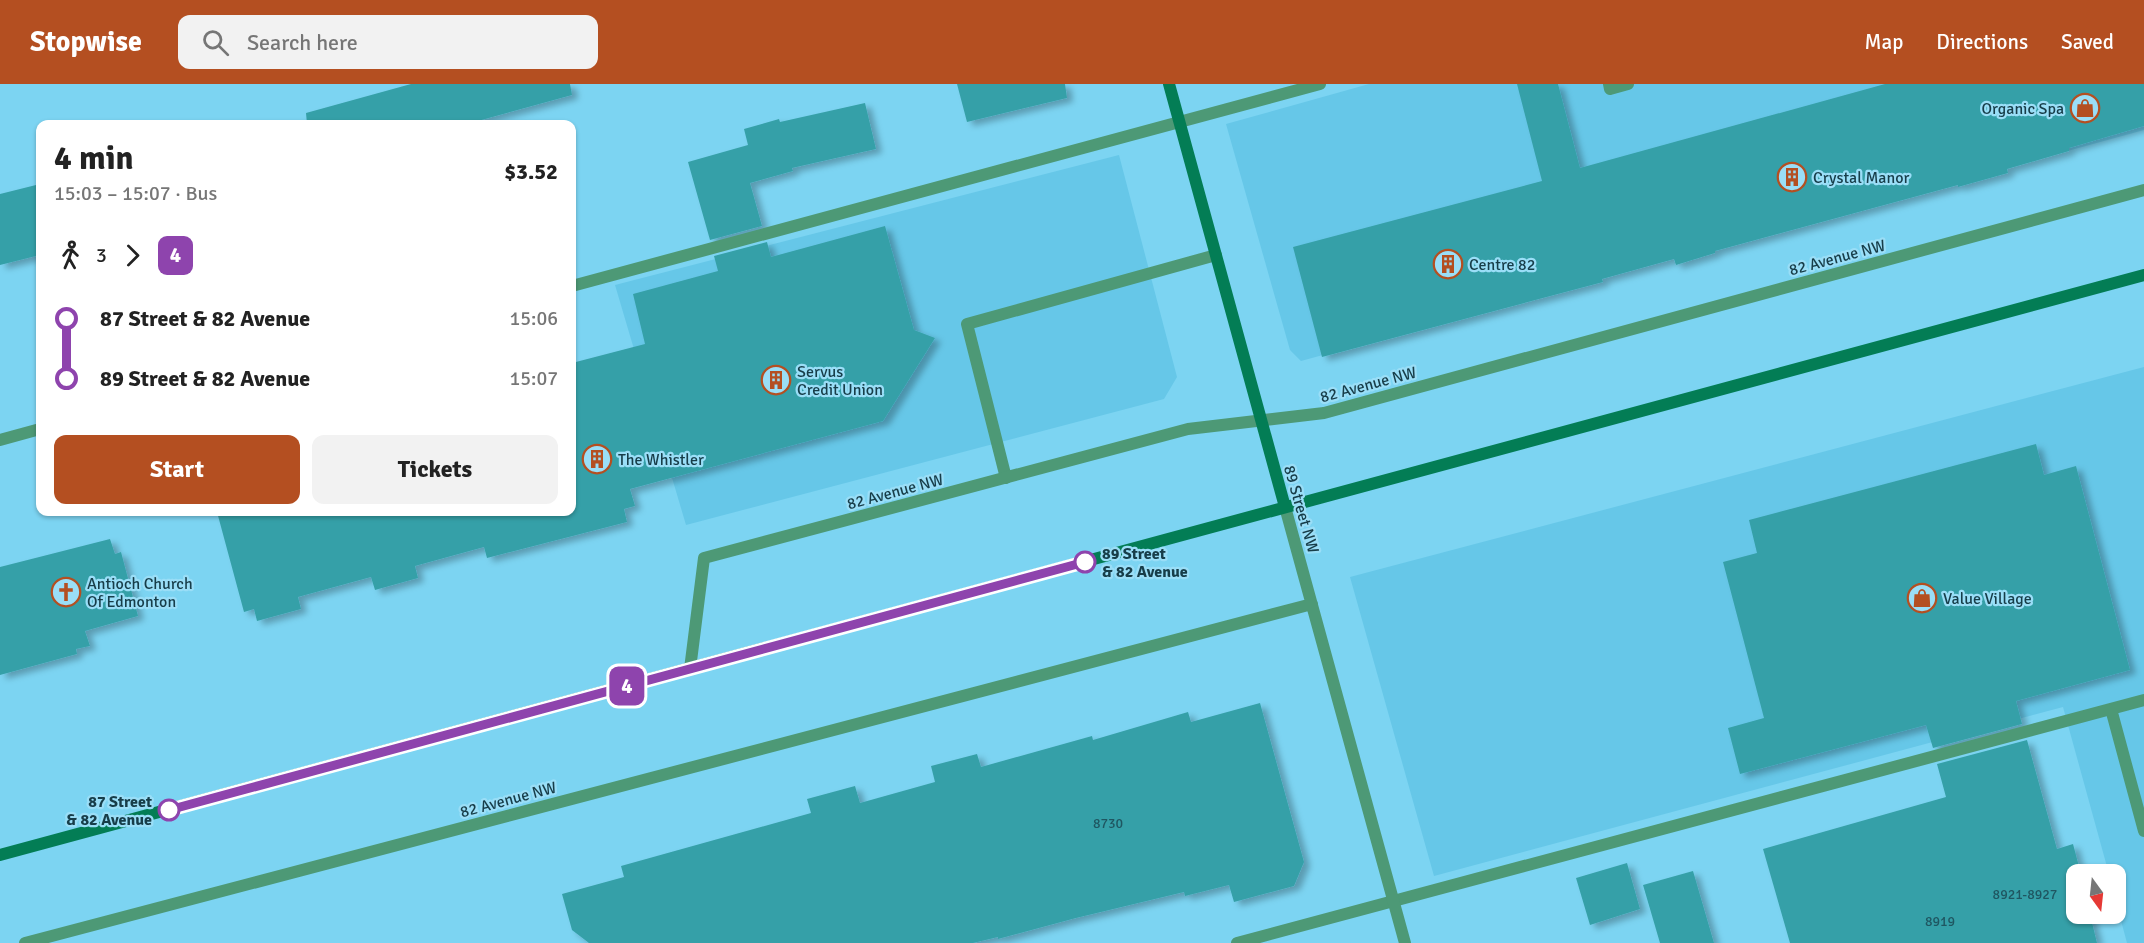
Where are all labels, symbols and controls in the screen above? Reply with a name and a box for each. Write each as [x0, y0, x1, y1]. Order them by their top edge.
search box [178, 15, 598, 69]
text: Stopwise [30, 25, 142, 59]
icon: search [199, 26, 232, 59]
text: Search here [247, 29, 358, 56]
text: Map [1865, 29, 1903, 55]
text: Directions [1936, 29, 2028, 55]
text: Saved [2061, 29, 2114, 55]
shop icon: Organic Spa [2069, 92, 2101, 124]
place label: Organic Spa [1982, 99, 2064, 119]
text: 4 min [54, 138, 134, 179]
text: $3.52 [504, 158, 558, 185]
building icon: Crystal Manor [1776, 161, 1808, 193]
place label: Crystal Manor [1813, 168, 1909, 188]
text: 15:03 – 15:07 · Bus [54, 181, 217, 206]
street label: 82 Avenue NW [1787, 235, 1888, 280]
icon: walk [54, 239, 87, 272]
icon: forward [116, 239, 149, 272]
text: 4 [170, 242, 181, 268]
text: 3 [96, 243, 107, 268]
building icon: Centre 82 [1432, 248, 1464, 280]
place label: Centre 82 [1469, 255, 1535, 275]
text: 87 Street & 82 Avenue [100, 305, 310, 332]
text: 15:06 [509, 306, 558, 331]
place label: Servus Credit Union [797, 362, 883, 400]
street label: 82 Avenue NW [1318, 362, 1419, 407]
building icon: Servus Credit Union [760, 364, 792, 396]
text: 89 Street & 82 Avenue [100, 365, 310, 392]
text: 15:07 [509, 366, 558, 391]
button: Start [54, 435, 300, 504]
button: Tickets [312, 435, 558, 504]
building icon: The Whistler [581, 443, 613, 475]
place label: The Whistler [618, 450, 704, 470]
street label: 89 Street NW [1279, 463, 1323, 556]
street label: 82 Avenue NW [845, 469, 946, 514]
place label: 89 Street & 82 Avenue [1102, 544, 1188, 582]
marker: 89 Street & 82 Avenue [1074, 551, 1096, 573]
place label: Antioch Church Of Edmonton [87, 574, 193, 612]
church icon: Antioch Church Of Edmonton [50, 576, 82, 608]
shop icon: Value Village [1906, 582, 1938, 614]
place label: Value Village [1943, 589, 2032, 609]
line badge: 4 [608, 666, 646, 706]
text: 4 [621, 673, 633, 699]
street label: 82 Avenue NW [458, 777, 559, 822]
place label: 87 Street & 82 Avenue [66, 792, 152, 830]
marker: 87 Street & 82 Avenue [158, 799, 180, 821]
house number: 8730 [1093, 815, 1123, 832]
north arrow [2066, 864, 2126, 924]
map controls [2066, 864, 2126, 924]
house number: 8921-8927 [1993, 886, 2057, 903]
house number: 8919 [1925, 913, 1955, 930]

